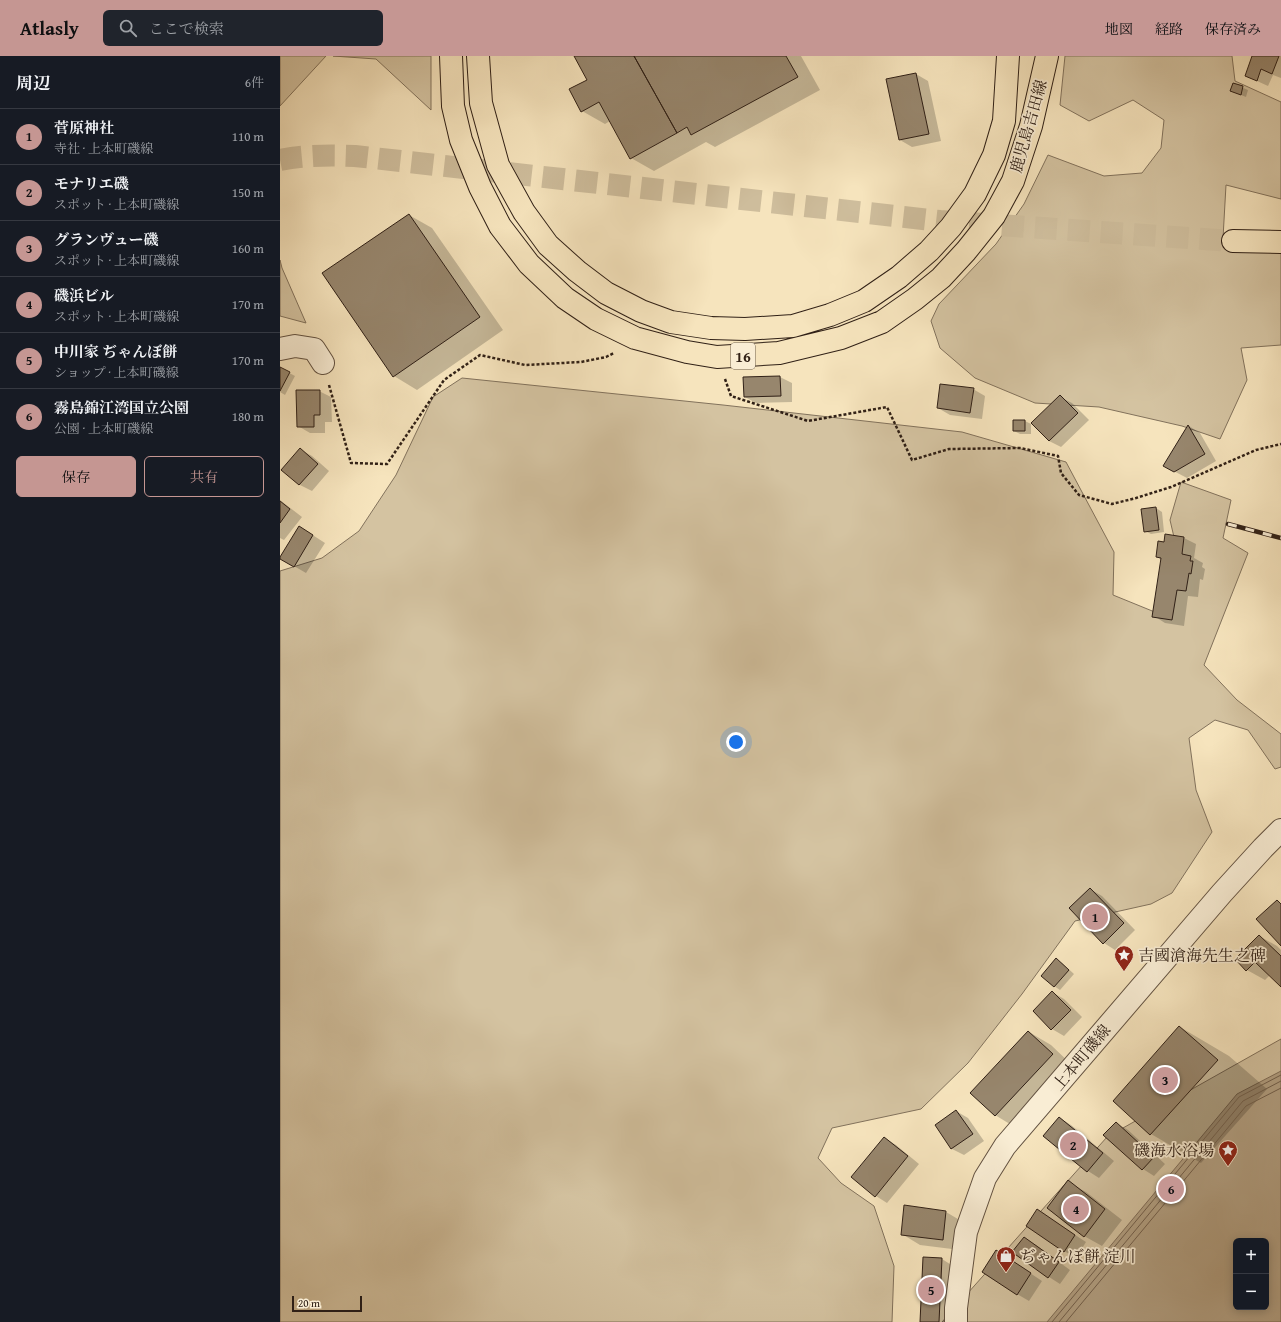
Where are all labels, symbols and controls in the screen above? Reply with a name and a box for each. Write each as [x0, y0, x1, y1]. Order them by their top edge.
search box [103, 10, 383, 46]
text: Atlasly [20, 14, 79, 42]
icon: search [117, 17, 139, 39]
text: ここで検索 [149, 18, 224, 39]
text: 地図 [1105, 19, 1133, 39]
text: 経路 [1155, 19, 1183, 39]
text: 保存済み [1205, 19, 1261, 39]
text: 周辺 [16, 70, 50, 95]
text: 6件 [245, 73, 264, 92]
street label: 鹿児島吉田線 [1003, 77, 1053, 175]
text: 菅原神社 [54, 117, 114, 138]
text: 1 [26, 127, 32, 146]
text: 110 m [232, 127, 264, 146]
text: 寺社 · 上本町磯線 [54, 139, 153, 158]
text: モナリエ磯 [54, 173, 129, 194]
text: 2 [26, 183, 32, 202]
text: 150 m [232, 183, 264, 202]
text: スポット · 上本町磯線 [54, 195, 179, 214]
text: グランヴュー磯 [54, 229, 158, 250]
text: 3 [26, 239, 32, 258]
text: 160 m [232, 239, 264, 258]
text: スポット · 上本町磯線 [54, 251, 179, 270]
text: 磯浜ビル [54, 285, 114, 306]
text: 4 [26, 295, 32, 314]
text: 170 m [232, 295, 264, 314]
text: スポット · 上本町磯線 [54, 307, 179, 326]
text: 中川家 ぢゃんぼ餅 [54, 341, 177, 362]
road number: 16 [731, 343, 755, 369]
text: 5 [26, 351, 32, 370]
text: 170 m [232, 351, 264, 370]
text: ショップ · 上本町磯線 [54, 363, 179, 382]
text: 霧島錦江湾国立公園 [54, 397, 189, 418]
text: 6 [26, 407, 32, 426]
text: 180 m [232, 407, 264, 426]
text: 公園 · 上本町磯線 [54, 419, 153, 438]
button: 保存 [16, 456, 136, 497]
button: 共有 [144, 456, 264, 497]
your location [726, 732, 746, 752]
pin: 1 [1082, 902, 1108, 932]
place label: 吉國滄海先生之碑 [1138, 943, 1266, 967]
place icon: 吉國滄海先生之碑 [1113, 944, 1135, 972]
street label: 上本町磯線 [1046, 1019, 1116, 1095]
pin: 3 [1152, 1065, 1178, 1095]
pin: 2 [1060, 1130, 1086, 1160]
place label: 磯海水浴場 [1134, 1138, 1214, 1162]
place icon: 磯海水浴場 [1217, 1139, 1239, 1167]
pin: 6 [1158, 1174, 1184, 1204]
pin: 4 [1063, 1194, 1089, 1224]
map controls [1233, 1238, 1269, 1310]
button: + [1233, 1238, 1269, 1274]
place label: ぢゃんぼ餅 淀川 [1020, 1244, 1136, 1268]
shop icon: ぢゃんぼ餅 淀川 [995, 1245, 1017, 1273]
button: − [1233, 1274, 1269, 1310]
pin: 5 [918, 1275, 944, 1305]
scale bar [292, 1294, 362, 1313]
text: 20 m [298, 1295, 320, 1311]

